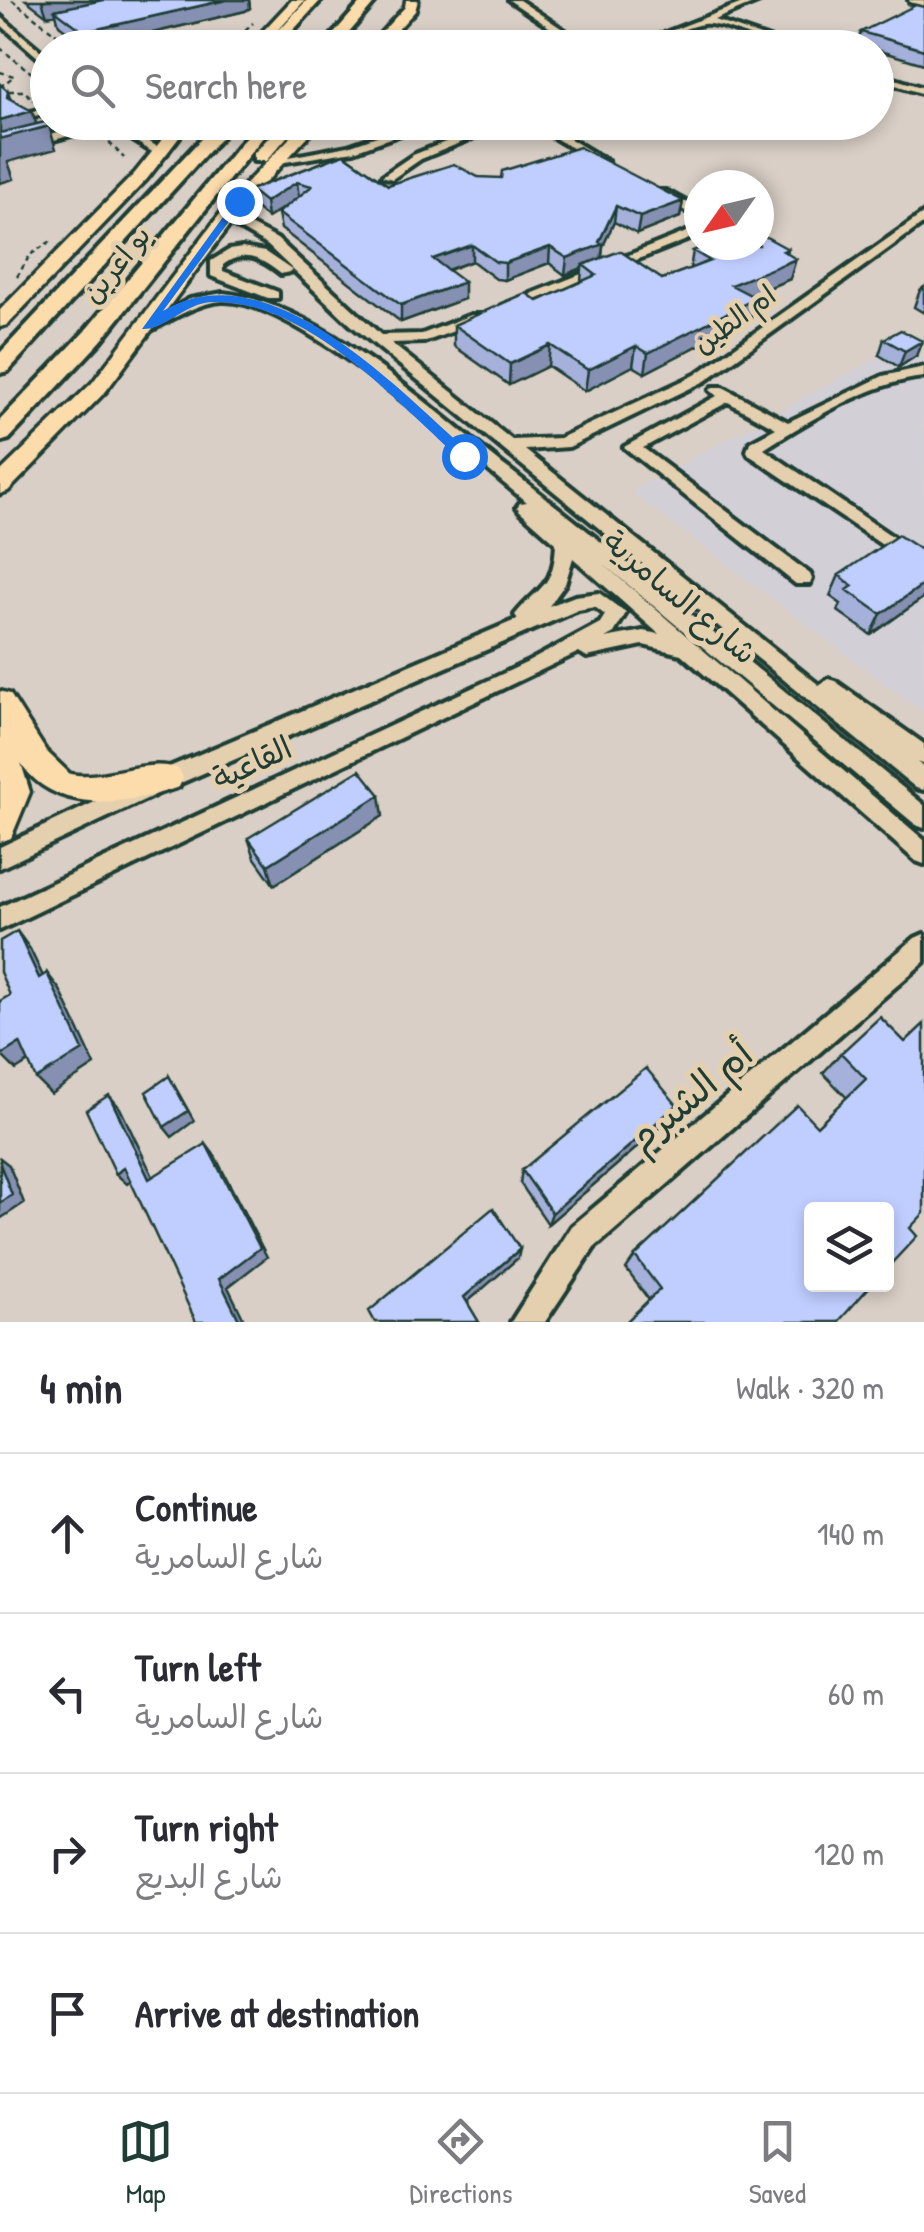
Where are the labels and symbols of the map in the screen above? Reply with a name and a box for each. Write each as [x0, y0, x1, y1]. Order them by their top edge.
north arrow [684, 170, 774, 260]
route end [217, 179, 263, 225]
street label: بو اعرين [73, 217, 159, 311]
street label: ام الطين [685, 276, 785, 365]
route start [442, 434, 488, 480]
street label: شارع السامرية [593, 520, 766, 675]
street label: القاعية [205, 725, 299, 800]
street label: أم الشبرم [616, 1027, 766, 1166]

